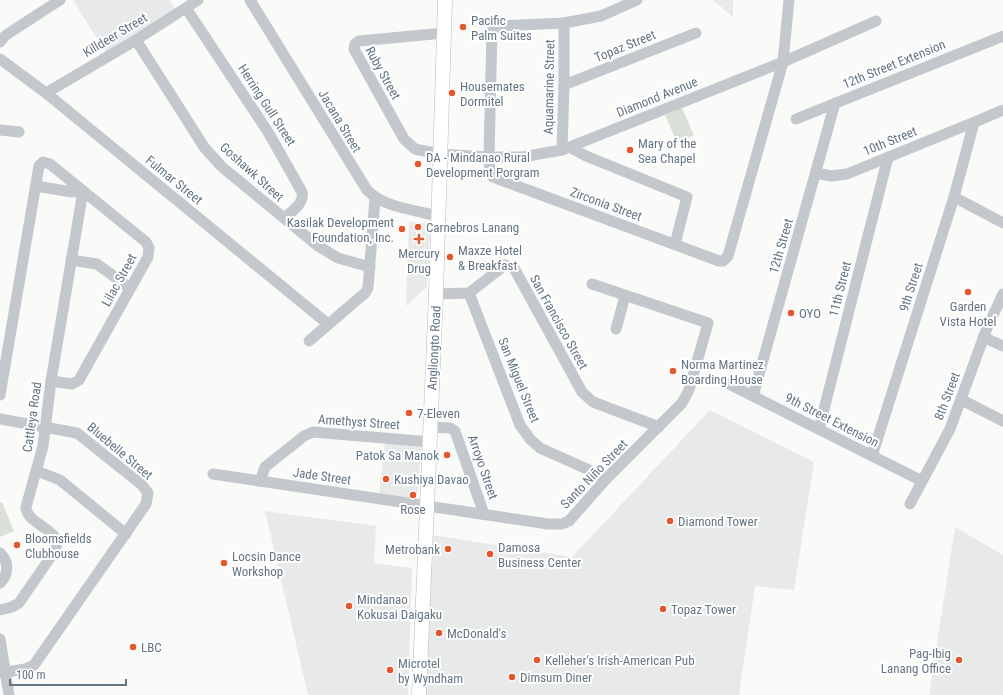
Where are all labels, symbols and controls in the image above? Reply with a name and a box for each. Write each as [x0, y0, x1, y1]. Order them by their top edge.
street label: Killdeer Street [80, 10, 150, 60]
place label: Pacific Palm Suites [471, 13, 532, 43]
marker: Pacific Palm Suites [458, 22, 468, 32]
street label: Topaz Street [592, 27, 658, 65]
street label: 12th Street Extension [840, 37, 948, 91]
street label: Aquamarine Street [541, 39, 557, 135]
street label: Ruby Street [362, 44, 404, 102]
street label: Herring Gull Street [235, 61, 299, 149]
street label: Diamond Avenue [614, 74, 700, 120]
place label: Housemates Dormitel [460, 79, 525, 109]
street label: Jacana Street [315, 87, 365, 155]
marker: Housemates Dormitel [447, 88, 457, 98]
street label: 10th Street [861, 123, 919, 159]
place label: Mary of the Sea Chapel [638, 136, 696, 166]
street label: Goshawk Street [217, 140, 287, 205]
marker: Mary of the Sea Chapel [625, 145, 635, 155]
place label: DA - Mindanao Rural Development Porgram [426, 150, 540, 180]
street label: Fulmar Street [143, 153, 206, 208]
marker: DA - Mindanao Rural Development Porgram [413, 159, 423, 169]
street label: Zirconia Street [568, 184, 644, 224]
place label: Kasilak Development Foundation, Inc. [287, 215, 394, 245]
street label: 12th Street [766, 217, 796, 275]
place label: Carnebros Lanang [426, 220, 519, 235]
marker: Carnebros Lanang [413, 222, 423, 232]
marker: Kasilak Development Foundation, Inc. [397, 224, 407, 234]
marker: Mercury Drug [414, 234, 424, 244]
place label: Maxze Hotel & Breakfast [458, 243, 522, 273]
place label: Mercury Drug [398, 246, 440, 276]
street label: Lilac Street [98, 251, 140, 309]
marker: Maxze Hotel & Breakfast [445, 252, 455, 262]
street label: 11th Street [826, 260, 854, 318]
street label: 9th Street [896, 261, 926, 313]
street label: San Francisco Street [527, 272, 591, 372]
marker: Garden Vista Hotel [963, 287, 973, 297]
place label: Garden Vista Hotel [940, 299, 996, 329]
street label: Angliongto Road [424, 305, 444, 391]
place label: OYO [799, 306, 821, 321]
marker: OYO [786, 308, 796, 318]
street label: San Miguel Street [495, 335, 543, 425]
place label: Norma Martinez Boarding House [681, 357, 764, 387]
marker: Norma Martinez Boarding House [668, 366, 678, 376]
street label: 8th Street [931, 370, 963, 422]
street label: Cattleya Road [20, 381, 44, 453]
street label: 9th Street Extension [783, 390, 881, 450]
place label: 7-Eleven [417, 406, 460, 421]
marker: 7-Eleven [404, 408, 414, 418]
street label: Amethyst Street [318, 412, 401, 432]
street label: Bluebelle Street [84, 419, 156, 483]
street label: Arroyo Street [465, 433, 501, 501]
street label: Santo Niño Street [557, 436, 631, 512]
place label: Patok Sa Manok [356, 448, 439, 463]
marker: Patok Sa Manok [442, 450, 452, 460]
street label: Jade Street [292, 465, 352, 488]
place label: Kushiya Davao [394, 472, 469, 487]
marker: Kushiya Davao [381, 474, 391, 484]
marker: Rose [408, 490, 418, 500]
place label: Rose [400, 502, 426, 517]
place label: Diamond Tower [678, 514, 758, 529]
marker: Diamond Tower [665, 516, 675, 526]
place label: Bloomsfields Clubhouse [25, 531, 92, 561]
marker: Bloomsfields Clubhouse [12, 540, 22, 550]
place label: Damosa Business Center [498, 540, 581, 570]
place label: Metrobank [385, 542, 440, 557]
marker: Metrobank [443, 544, 453, 554]
place label: Locsin Dance Workshop [232, 549, 301, 579]
marker: Damosa Business Center [485, 549, 495, 559]
marker: Locsin Dance Workshop [219, 558, 229, 568]
place label: Mindanao Kokusai Daigaku [357, 592, 442, 622]
marker: Mindanao Kokusai Daigaku [344, 601, 354, 611]
place label: Topaz Tower [671, 602, 736, 617]
marker: Topaz Tower [658, 604, 668, 614]
place label: McDonald's [447, 626, 506, 641]
marker: McDonald's [434, 628, 444, 638]
place label: LBC [141, 640, 162, 655]
marker: LBC [128, 642, 138, 652]
place label: Pag-Ibig Lanang Office [881, 646, 951, 676]
place label: Kelleher's Irish-American Pub [545, 653, 695, 668]
marker: Kelleher's Irish-American Pub [532, 655, 542, 665]
marker: Pag-Ibig Lanang Office [954, 655, 964, 665]
place label: Microtel by Wyndham [398, 656, 463, 686]
scale bar [10, 661, 126, 687]
marker: Microtel by Wyndham [385, 665, 395, 675]
text: 100 m [16, 668, 46, 682]
place label: Dimsum Diner [520, 670, 592, 685]
marker: Dimsum Diner [507, 672, 517, 682]

